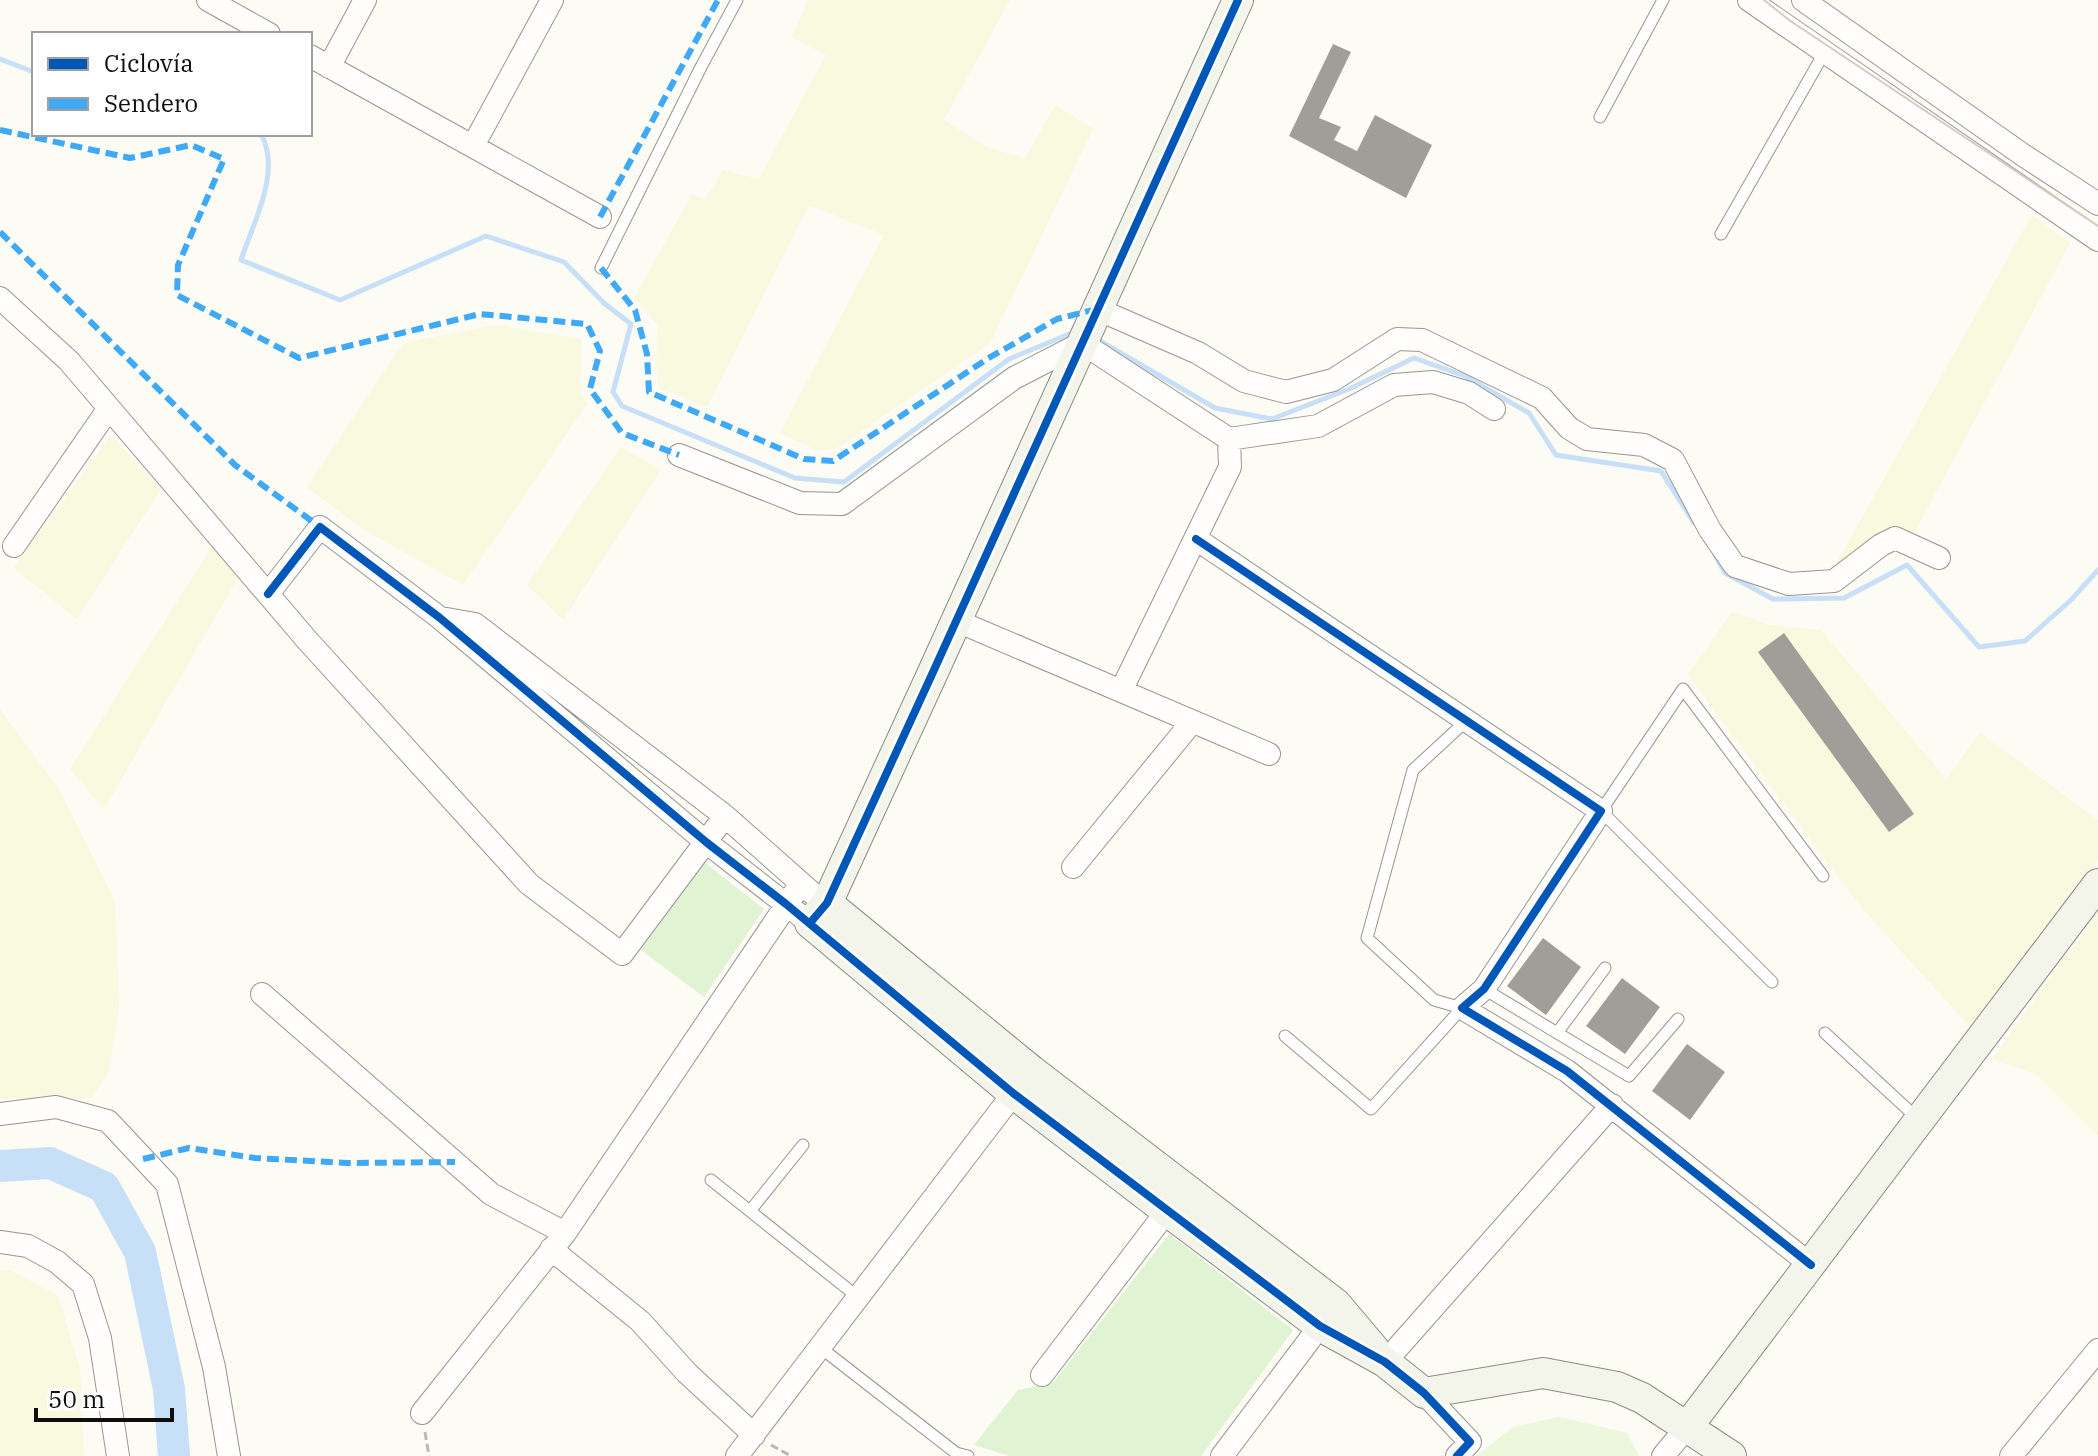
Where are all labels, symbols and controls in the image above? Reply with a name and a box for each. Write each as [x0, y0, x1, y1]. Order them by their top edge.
legend [32, 32, 312, 136]
text: Ciclovía [104, 47, 194, 79]
text: Sendero [104, 87, 198, 119]
scale bar [36, 1372, 172, 1422]
text: 50 m [48, 1383, 105, 1415]

